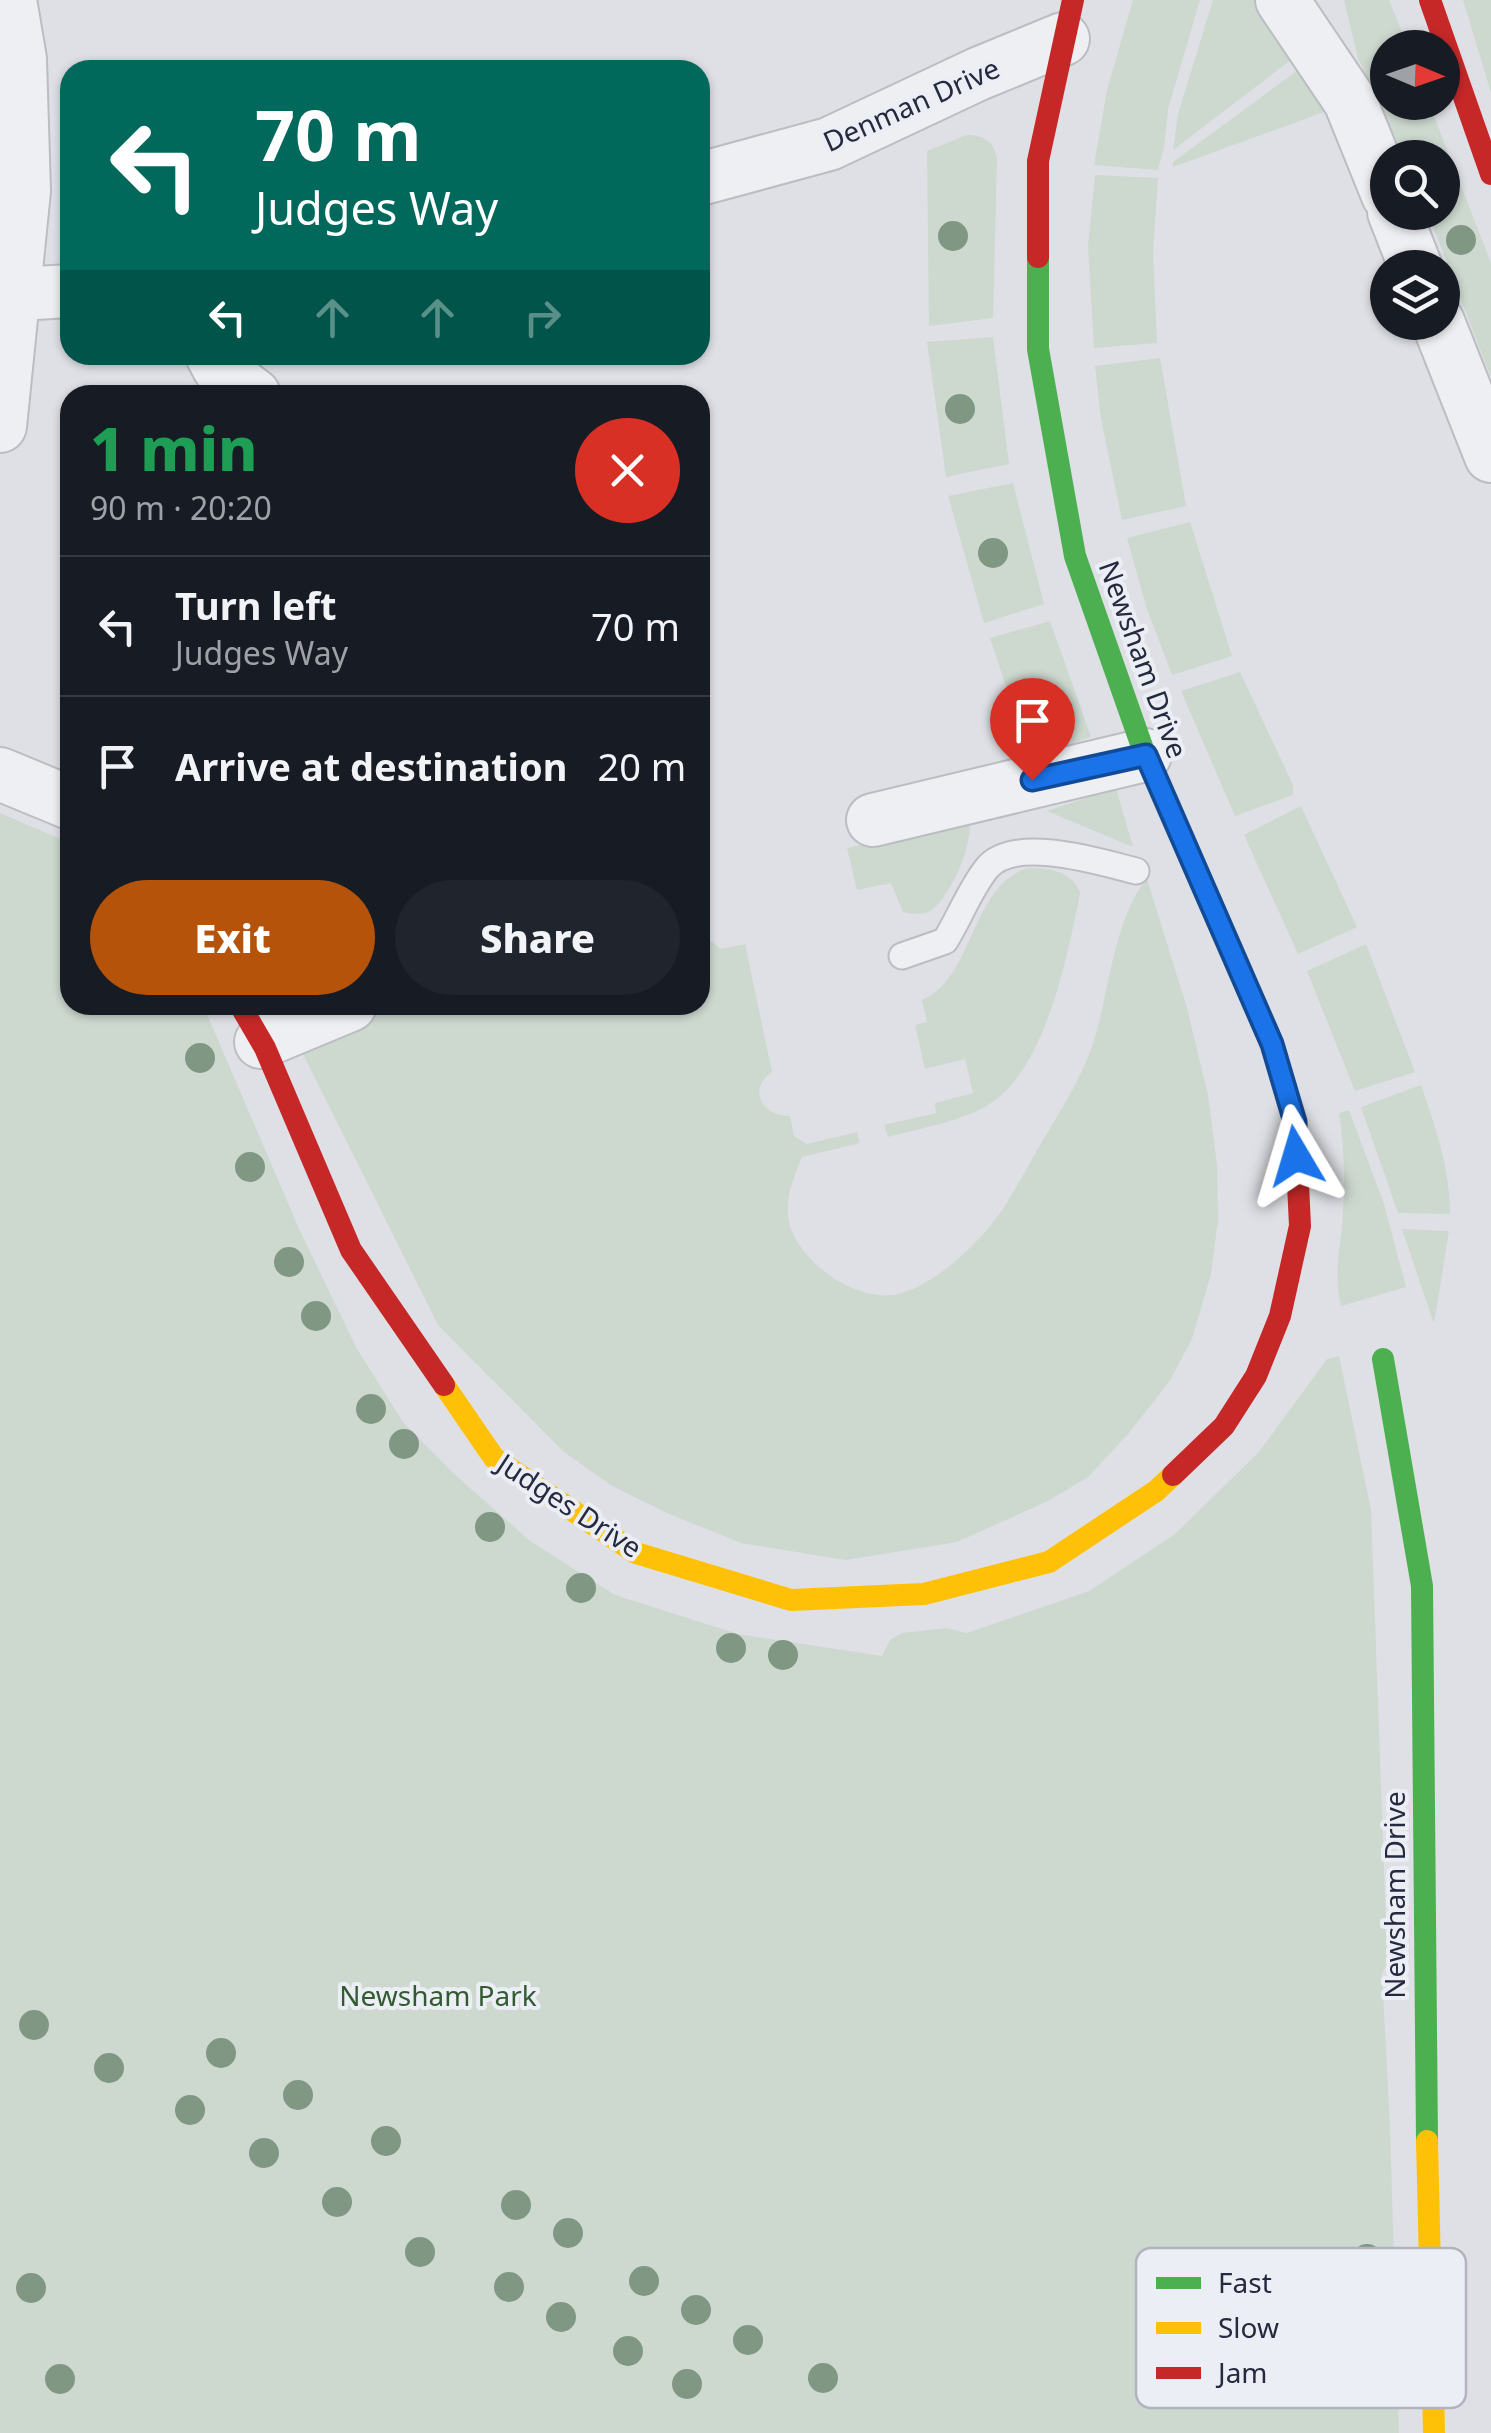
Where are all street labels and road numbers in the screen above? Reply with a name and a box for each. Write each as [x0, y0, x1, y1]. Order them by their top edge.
street label: Denman Drive [817, 48, 1005, 160]
street label: Newsham Drive [1091, 555, 1197, 763]
street label: Judges Drive [488, 1442, 650, 1566]
street label: Newsham Drive [1375, 1791, 1413, 1999]

